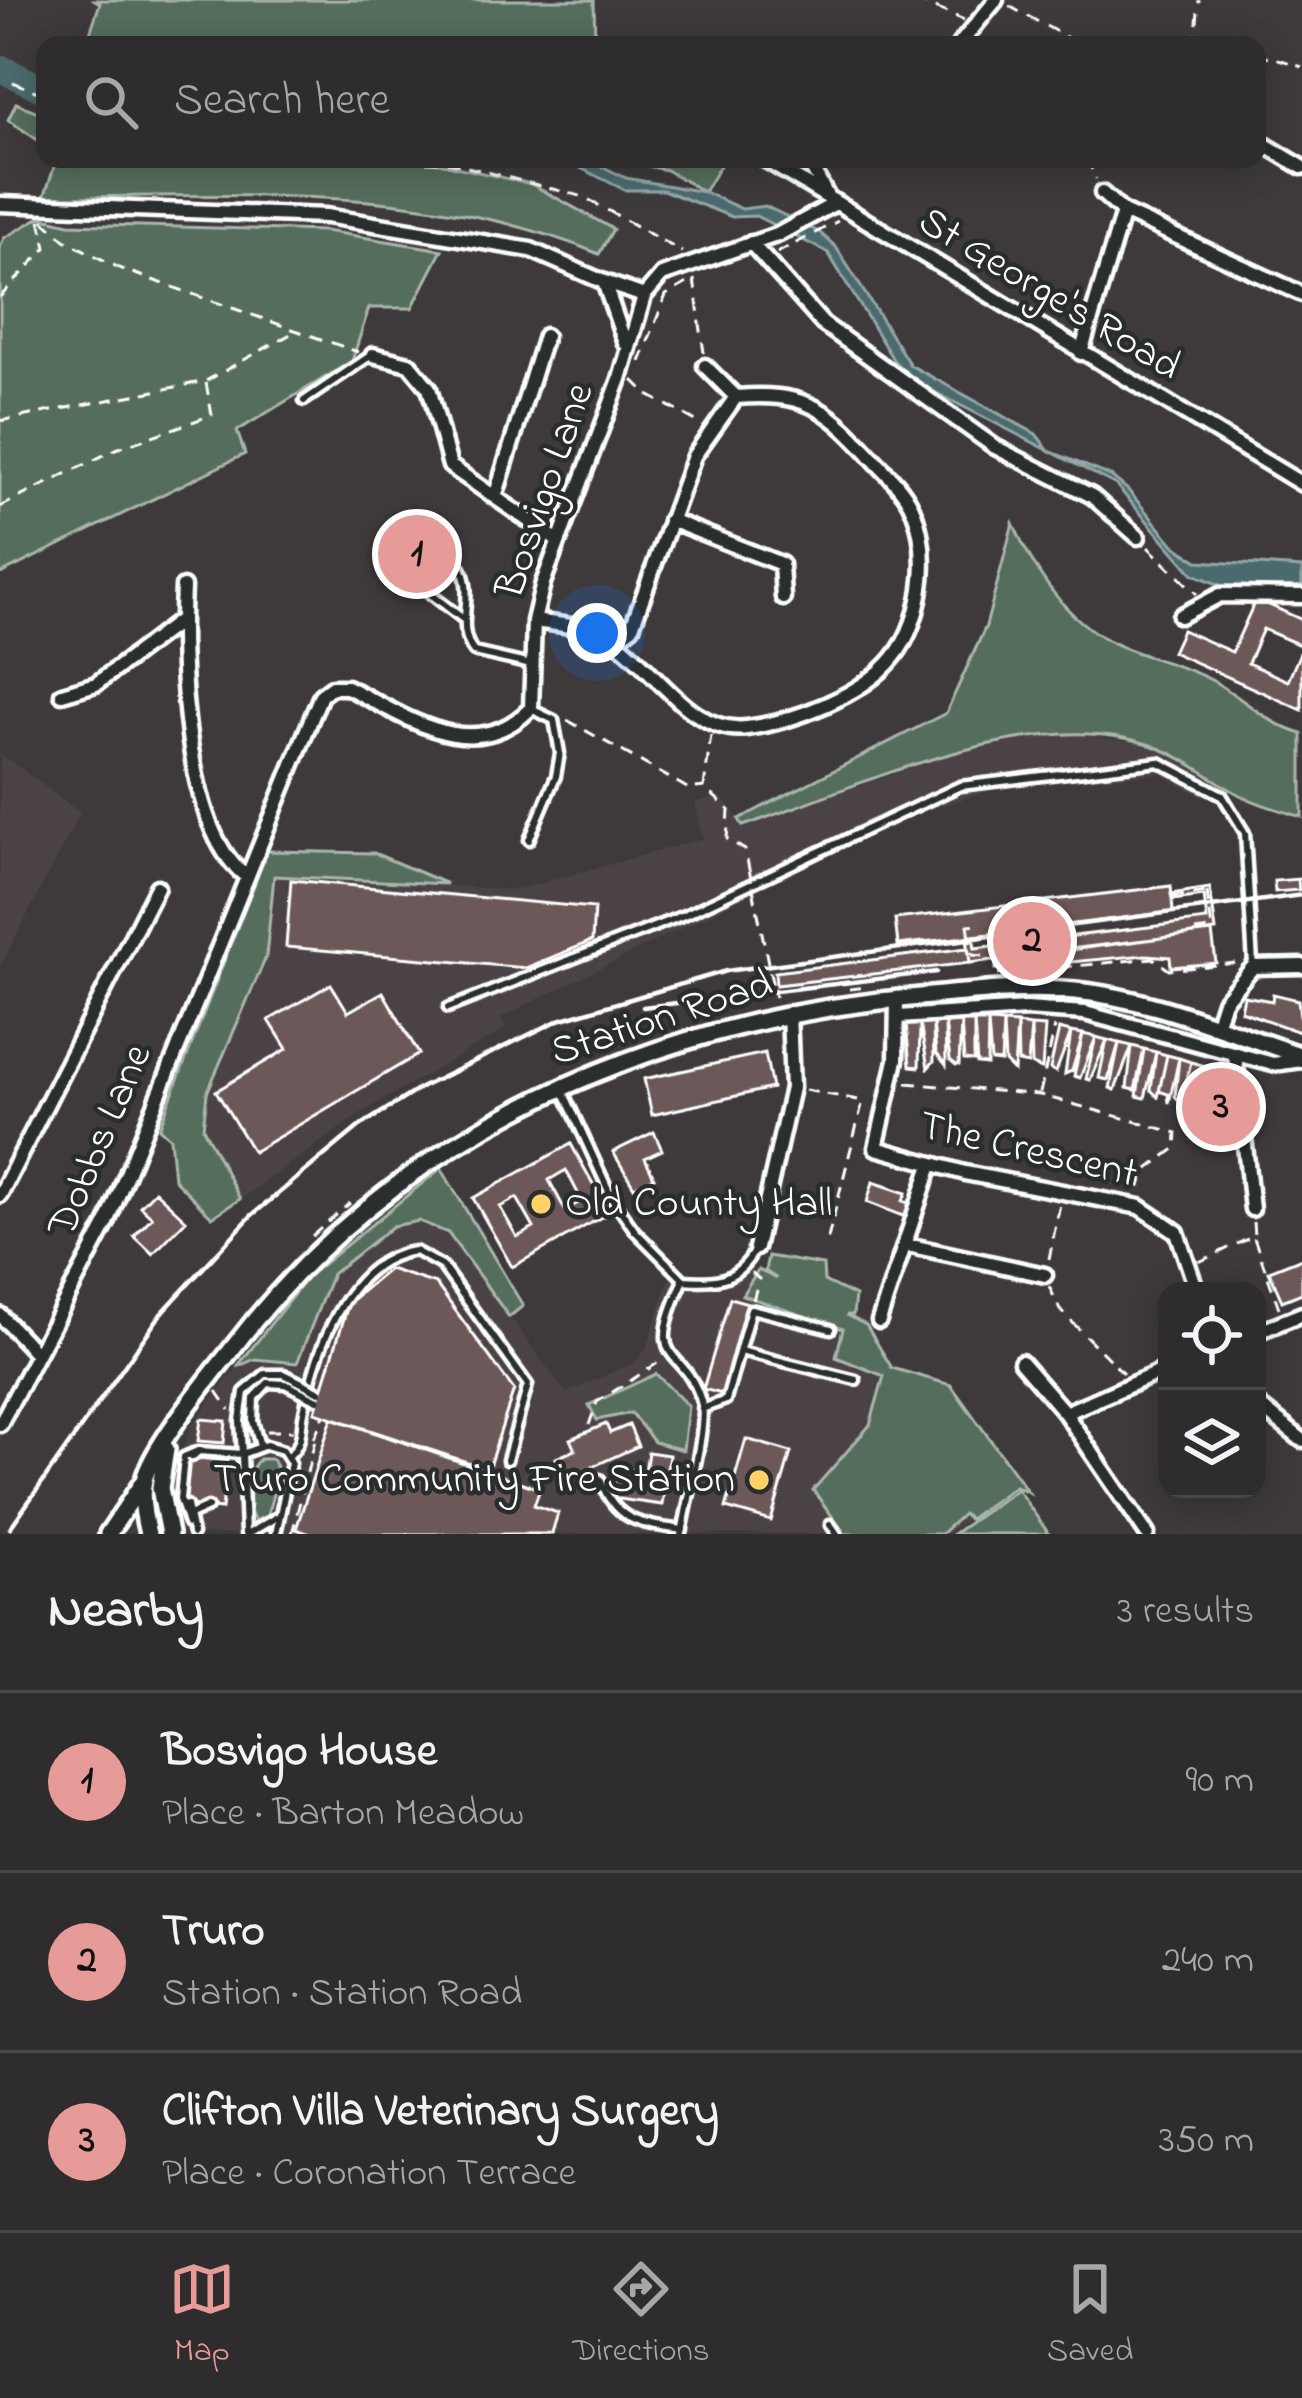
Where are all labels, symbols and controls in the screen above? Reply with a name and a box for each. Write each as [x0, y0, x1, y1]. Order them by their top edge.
search box [36, 36, 1266, 168]
icon: search [78, 69, 144, 135]
text: Search here [174, 69, 390, 135]
street label: St George's Road [906, 192, 1192, 398]
street label: Bosvigo Lane [480, 375, 611, 608]
pin: 1 [378, 509, 456, 599]
your location [567, 603, 627, 663]
pin: 2 [993, 896, 1071, 986]
street label: Station Road [543, 954, 781, 1084]
street label: Dobbs Lane [33, 1035, 169, 1248]
pin: 3 [1182, 1062, 1260, 1152]
street label: The Crescent [913, 1096, 1143, 1206]
place label: Old County Hall [565, 1174, 832, 1235]
marker: Old County Hall [528, 1191, 554, 1217]
map controls [1158, 1282, 1266, 1498]
button: locate [1158, 1282, 1266, 1390]
button: layers [1158, 1390, 1266, 1498]
place label: Truro Community Fire Station [213, 1450, 735, 1511]
marker: Truro Community Fire Station [746, 1467, 772, 1493]
text: Nearby [48, 1575, 204, 1650]
text: 3 results [1117, 1584, 1254, 1641]
text: Bosvigo House [162, 1720, 437, 1786]
text: 1 [81, 1753, 93, 1810]
text: 90 m [1185, 1753, 1254, 1810]
text: Place · Barton Meadow [162, 1786, 524, 1843]
text: Truro [162, 1900, 265, 1966]
text: 2 [77, 1933, 97, 1990]
text: 240 m [1162, 1933, 1254, 1990]
text: Station · Station Road [162, 1966, 522, 2023]
text: Clifton Villa Veterinary Surgery [162, 2080, 719, 2146]
text: 3 [79, 2113, 95, 2170]
text: 350 m [1159, 2113, 1254, 2170]
text: Place · Coronation Terrace [162, 2146, 576, 2203]
tab: Map [169, 2256, 235, 2376]
tab: Directions [572, 2256, 710, 2376]
tab: Saved [1047, 2256, 1133, 2376]

